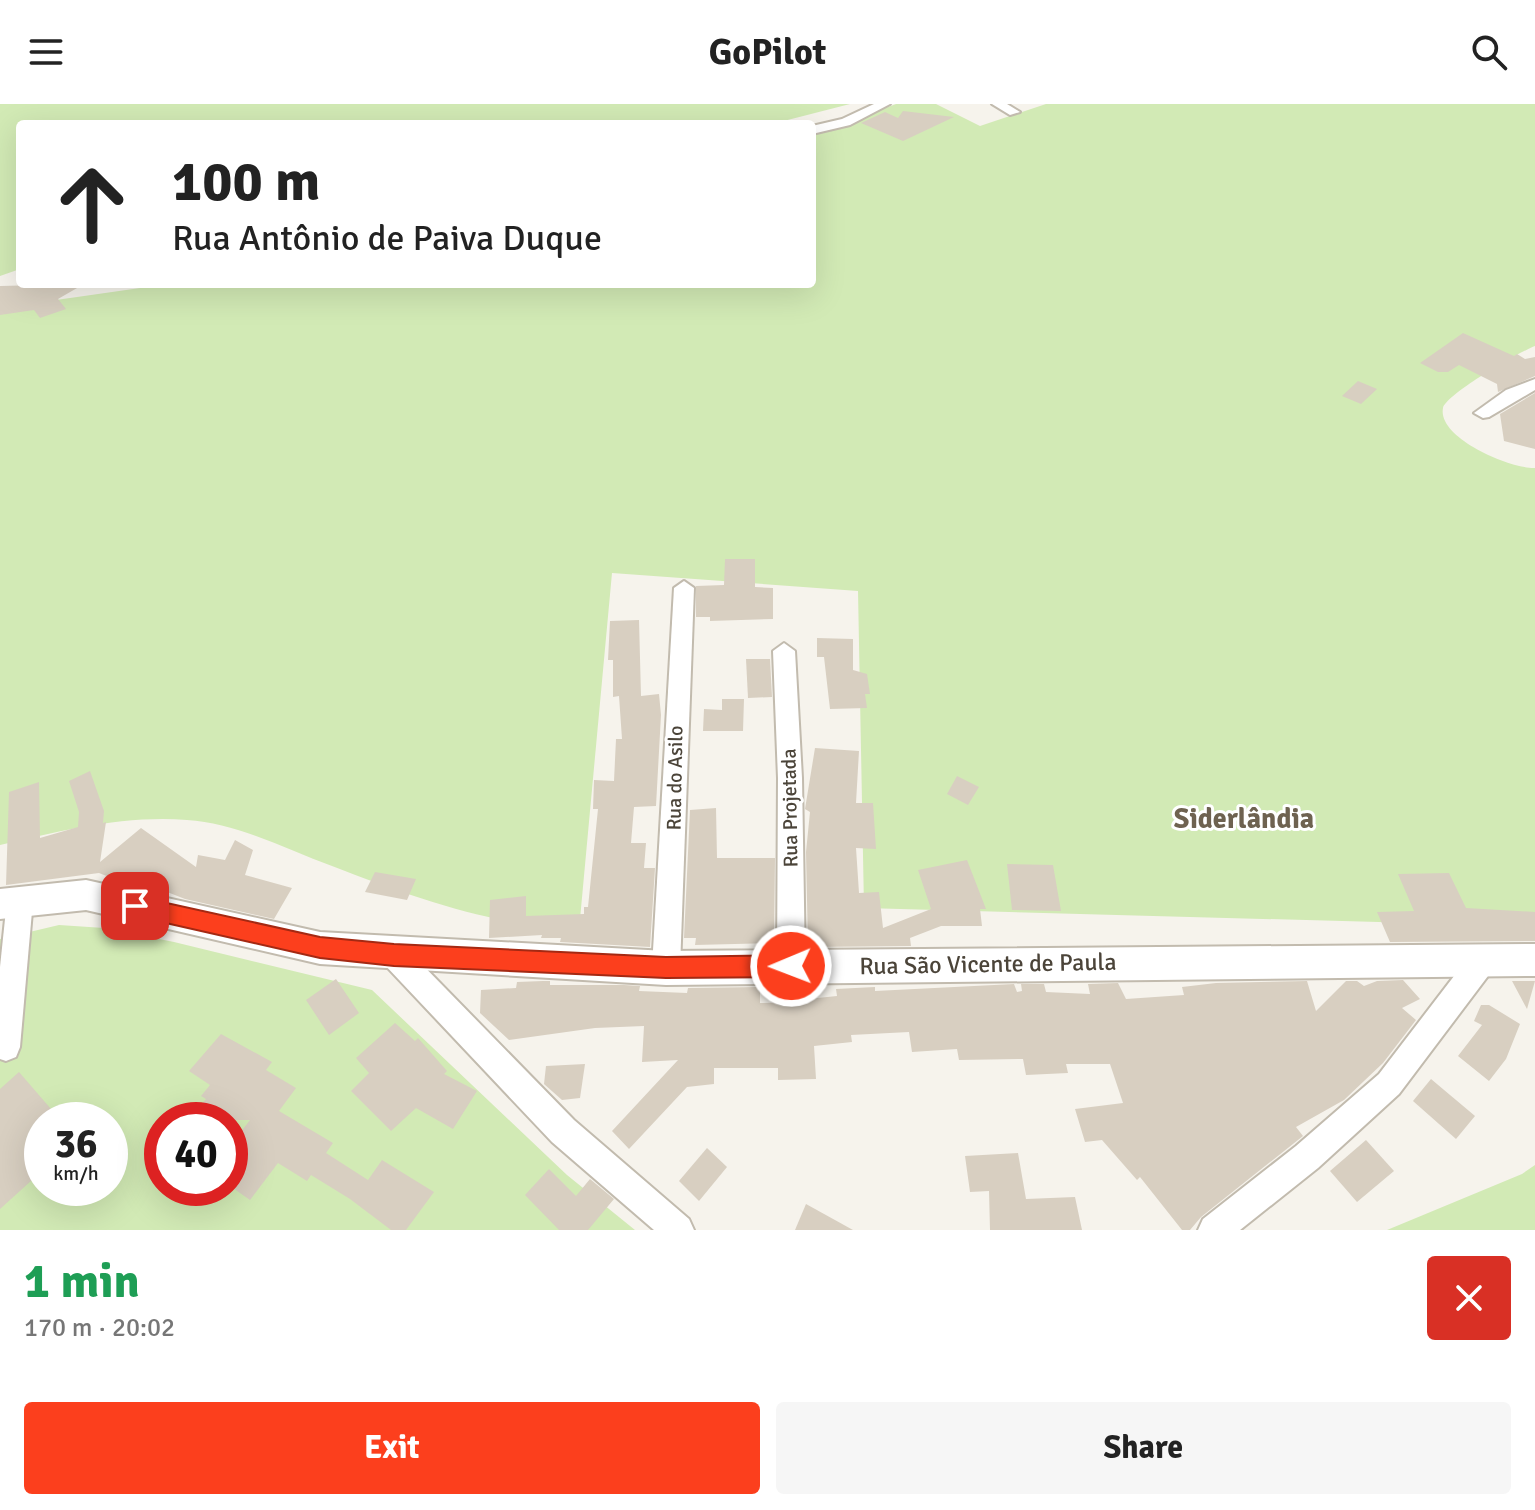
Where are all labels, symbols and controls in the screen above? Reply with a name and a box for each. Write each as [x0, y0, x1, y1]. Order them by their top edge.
icon: menu [24, 30, 68, 74]
text: GoPilot [709, 30, 826, 75]
icon: search [1467, 30, 1511, 74]
text: 100 m [172, 147, 320, 216]
icon: ahead [40, 152, 144, 256]
text: Rua Antônio de Paiva Duque [172, 216, 602, 261]
street label: Rua do Asilo [662, 725, 688, 831]
street label: Rua Projetada [776, 748, 804, 868]
district label: Siderlândia [1174, 802, 1314, 836]
pin [101, 872, 169, 940]
icon: arrive [113, 884, 157, 928]
position arrow [749, 924, 833, 1008]
street label: Rua São Vicente de Paula [859, 947, 1117, 981]
speed limit sign: 40 [144, 1102, 248, 1206]
text: 36 [54, 1119, 98, 1169]
text: km/h [53, 1161, 99, 1186]
text: 1 min [24, 1252, 140, 1311]
button: close [1427, 1256, 1511, 1340]
text: 170 m · 20:02 [24, 1312, 175, 1344]
button: Exit [24, 1402, 760, 1494]
button: Share [776, 1402, 1511, 1494]

